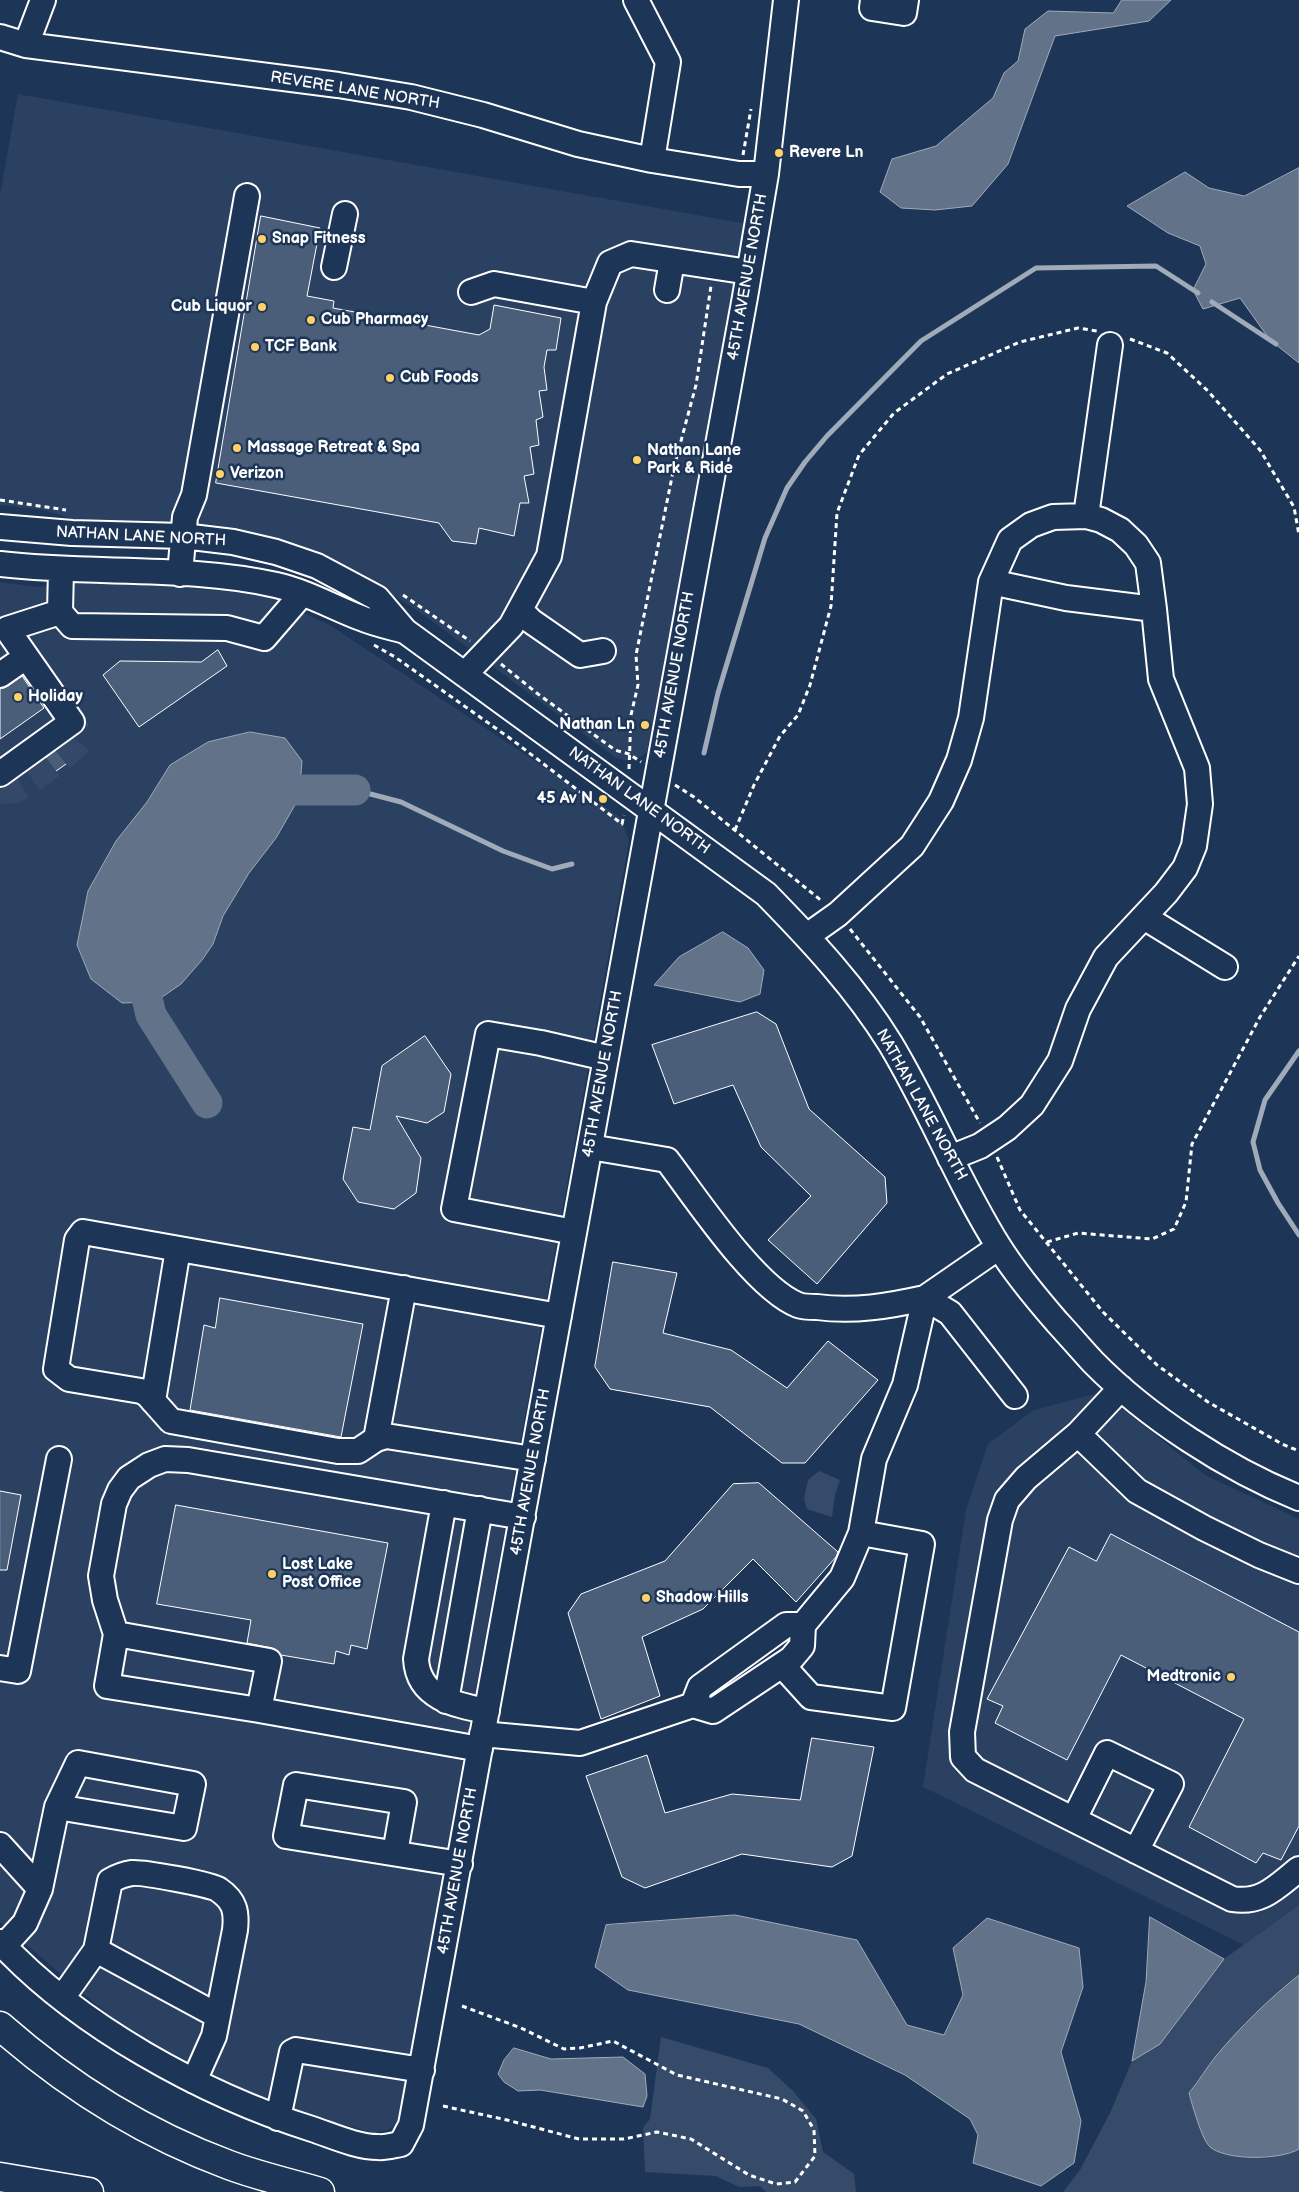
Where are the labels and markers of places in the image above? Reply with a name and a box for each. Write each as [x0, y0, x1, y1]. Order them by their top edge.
place label: Revere Ln [789, 143, 863, 163]
marker: Revere Ln [773, 147, 785, 159]
place label: Snap Fitness [272, 229, 366, 249]
marker: Snap Fitness [256, 233, 268, 245]
place label: Cub Liquor [171, 297, 252, 317]
marker: Cub Liquor [256, 301, 268, 313]
place label: Cub Pharmacy [321, 310, 428, 330]
marker: Cub Pharmacy [305, 314, 317, 326]
place label: TCF Bank [265, 337, 337, 357]
marker: TCF Bank [249, 341, 261, 353]
place label: Cub Foods [400, 368, 479, 388]
marker: Cub Foods [384, 372, 396, 384]
place label: Massage Retreat & Spa [247, 438, 420, 458]
place label: Nathan Lane Park & Ride [647, 441, 741, 479]
marker: Massage Retreat & Spa [231, 442, 243, 454]
marker: Nathan Lane Park & Ride [631, 454, 643, 466]
place label: Verizon [230, 464, 284, 484]
marker: Verizon [214, 468, 226, 480]
place label: Holiday [28, 687, 83, 707]
marker: Holiday [12, 691, 24, 703]
place label: Nathan Ln [559, 715, 635, 735]
marker: Nathan Ln [639, 719, 651, 731]
place label: 45 Av N [537, 789, 593, 809]
marker: 45 Av N [597, 793, 609, 805]
place label: Lost Lake Post Office [282, 1555, 361, 1593]
marker: Lost Lake Post Office [266, 1568, 278, 1580]
place label: Shadow Hills [656, 1588, 749, 1608]
marker: Shadow Hills [640, 1592, 652, 1604]
place label: Medtronic [1147, 1667, 1221, 1687]
marker: Medtronic [1225, 1671, 1237, 1683]

